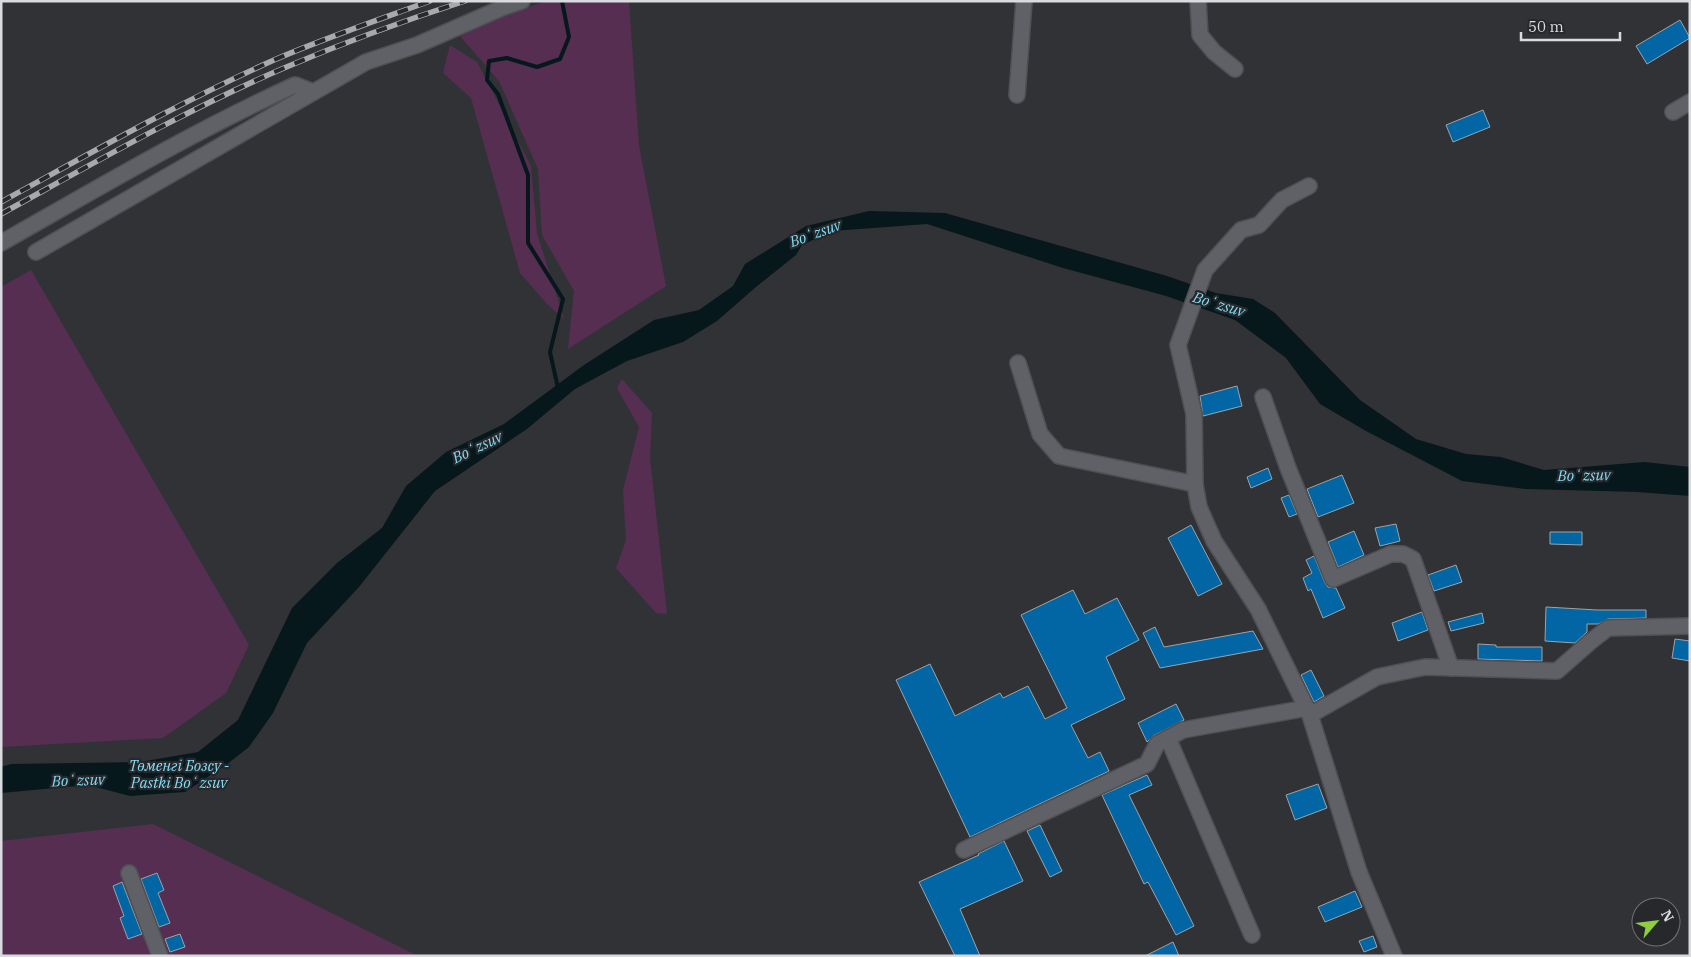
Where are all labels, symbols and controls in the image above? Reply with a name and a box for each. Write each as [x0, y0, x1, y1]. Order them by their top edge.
scale bar [1521, 10, 1620, 42]
text: 50 m [1528, 17, 1564, 36]
water label: Boʻzsuv [786, 215, 844, 251]
water label: Boʻzsuv [1190, 287, 1248, 321]
water label: Boʻzsuv [448, 426, 506, 468]
water label: Boʻzsuv [1556, 465, 1612, 485]
water label: Төменгі Бозсу - Pastki Boʻzsuv [129, 756, 229, 792]
water label: Boʻzsuv [50, 770, 106, 790]
north arrow [1631, 897, 1681, 947]
text: N [1657, 907, 1678, 925]

